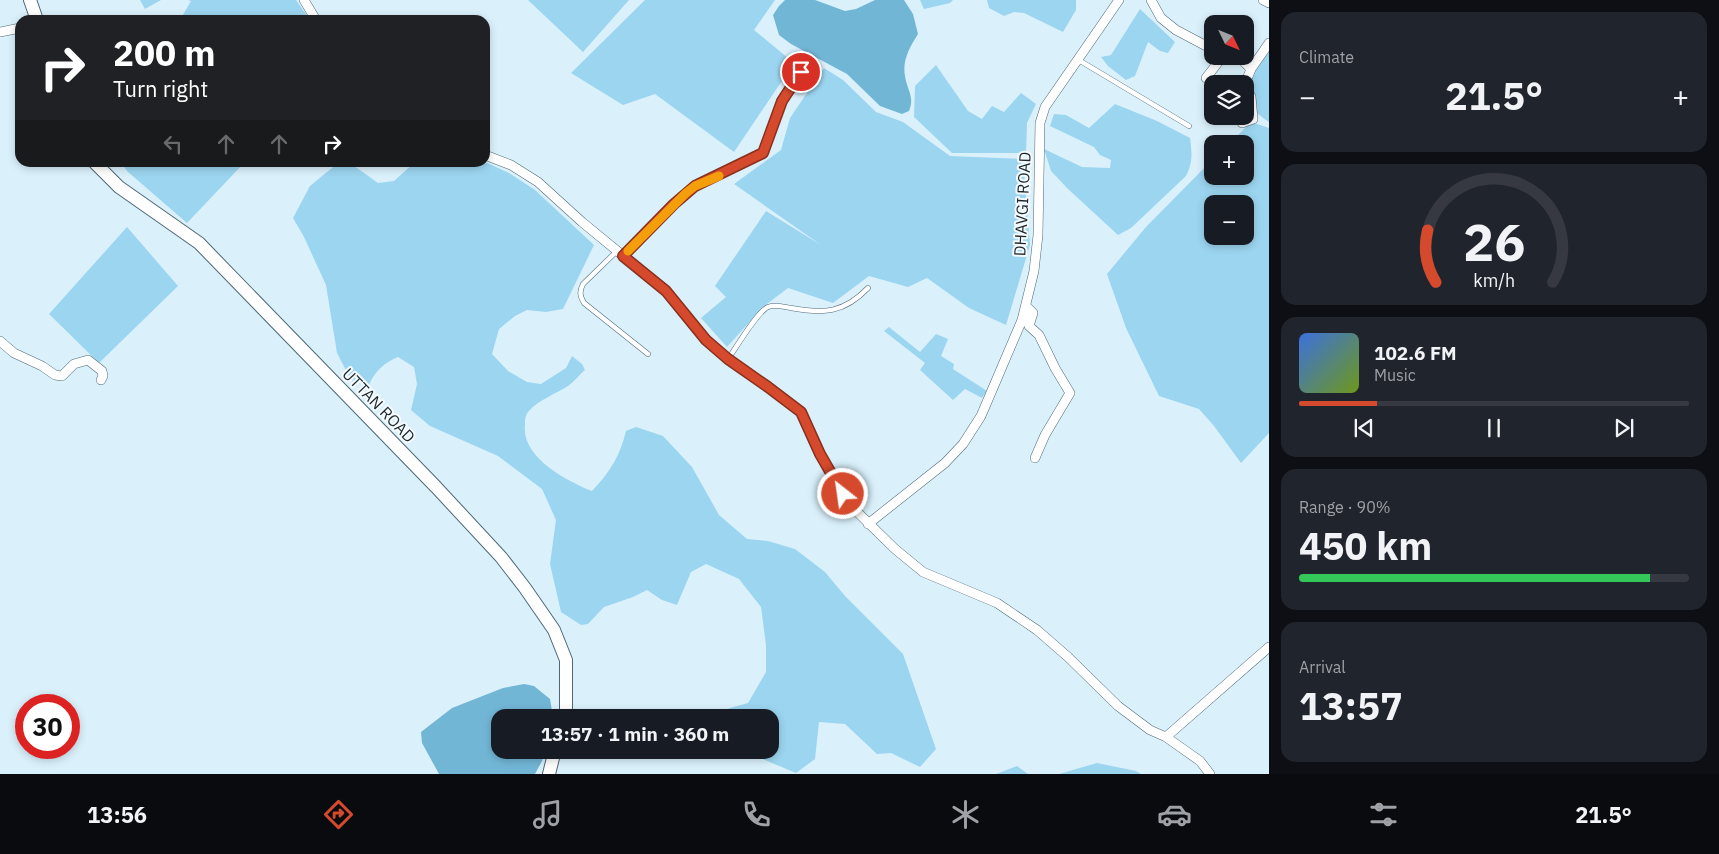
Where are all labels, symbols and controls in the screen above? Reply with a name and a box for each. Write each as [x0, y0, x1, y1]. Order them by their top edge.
north arrow [1204, 15, 1254, 65]
map controls [1204, 15, 1254, 245]
text: 200 m [113, 30, 216, 76]
icon: right [30, 35, 95, 100]
text: Climate [1299, 47, 1354, 67]
pin [780, 51, 822, 93]
icon: arrive [787, 58, 815, 86]
text: 21.5° [1445, 71, 1543, 120]
text: Turn right [113, 74, 208, 103]
button: layers [1204, 75, 1254, 125]
text: − [1299, 78, 1316, 115]
text: + [1672, 78, 1689, 115]
icon: left [159, 130, 187, 158]
icon: ahead [212, 130, 240, 158]
icon: ahead [265, 130, 293, 158]
icon: right [318, 130, 346, 158]
button: + [1204, 135, 1254, 185]
street label: DHAVGI ROAD [1009, 151, 1035, 257]
button: − [1204, 195, 1254, 245]
text: 26 [1463, 208, 1525, 275]
text: km/h [1473, 269, 1515, 292]
text: 102.6 FM [1374, 341, 1457, 365]
street label: UTTAN ROAD [338, 364, 420, 446]
text: Music [1374, 365, 1416, 385]
icon: previous [1350, 414, 1378, 442]
icon: pause [1480, 414, 1508, 442]
icon: next [1610, 414, 1638, 442]
position arrow [816, 467, 868, 519]
text: Range · 90% [1299, 497, 1391, 517]
text: 450 km [1299, 521, 1432, 570]
text: Arrival [1299, 657, 1346, 677]
text: 13:57 [1299, 681, 1403, 730]
speed limit sign: 30 [15, 694, 80, 759]
text: 13:57 · 1 min · 360 m [541, 722, 729, 746]
icon: directions [321, 797, 356, 832]
icon: music [530, 797, 565, 832]
icon: phone [739, 797, 774, 832]
icon: climate [948, 797, 983, 832]
icon: car [1157, 797, 1192, 832]
icon: filters [1366, 797, 1401, 832]
text: 13:56 [87, 800, 147, 829]
text: 21.5° [1575, 800, 1632, 829]

